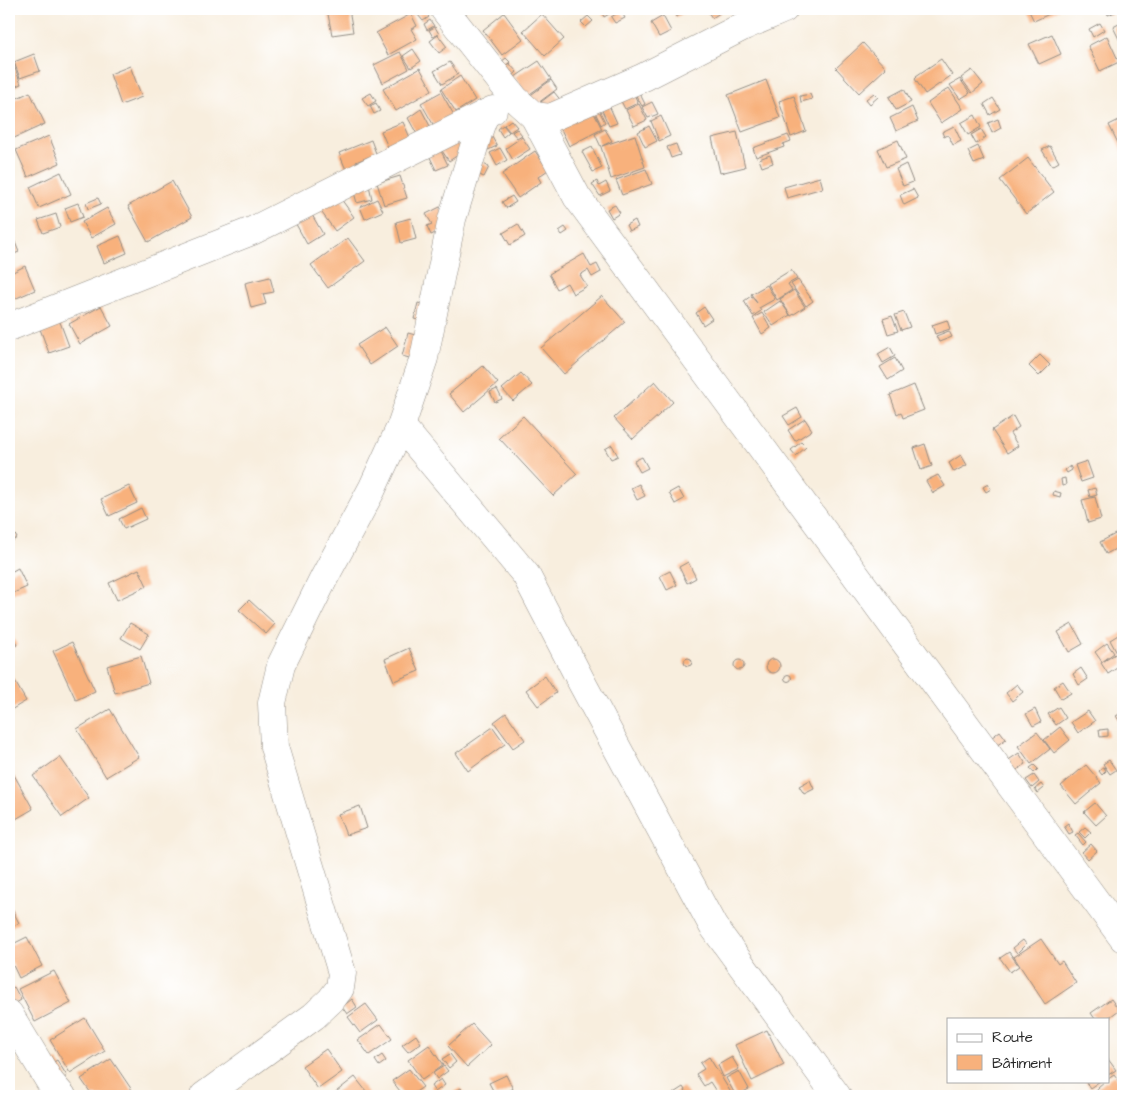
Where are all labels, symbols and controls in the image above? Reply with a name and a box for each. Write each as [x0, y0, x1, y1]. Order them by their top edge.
legend [947, 1018, 1110, 1082]
text: Route [992, 1027, 1033, 1048]
text: Bâtiment [992, 1053, 1052, 1074]

